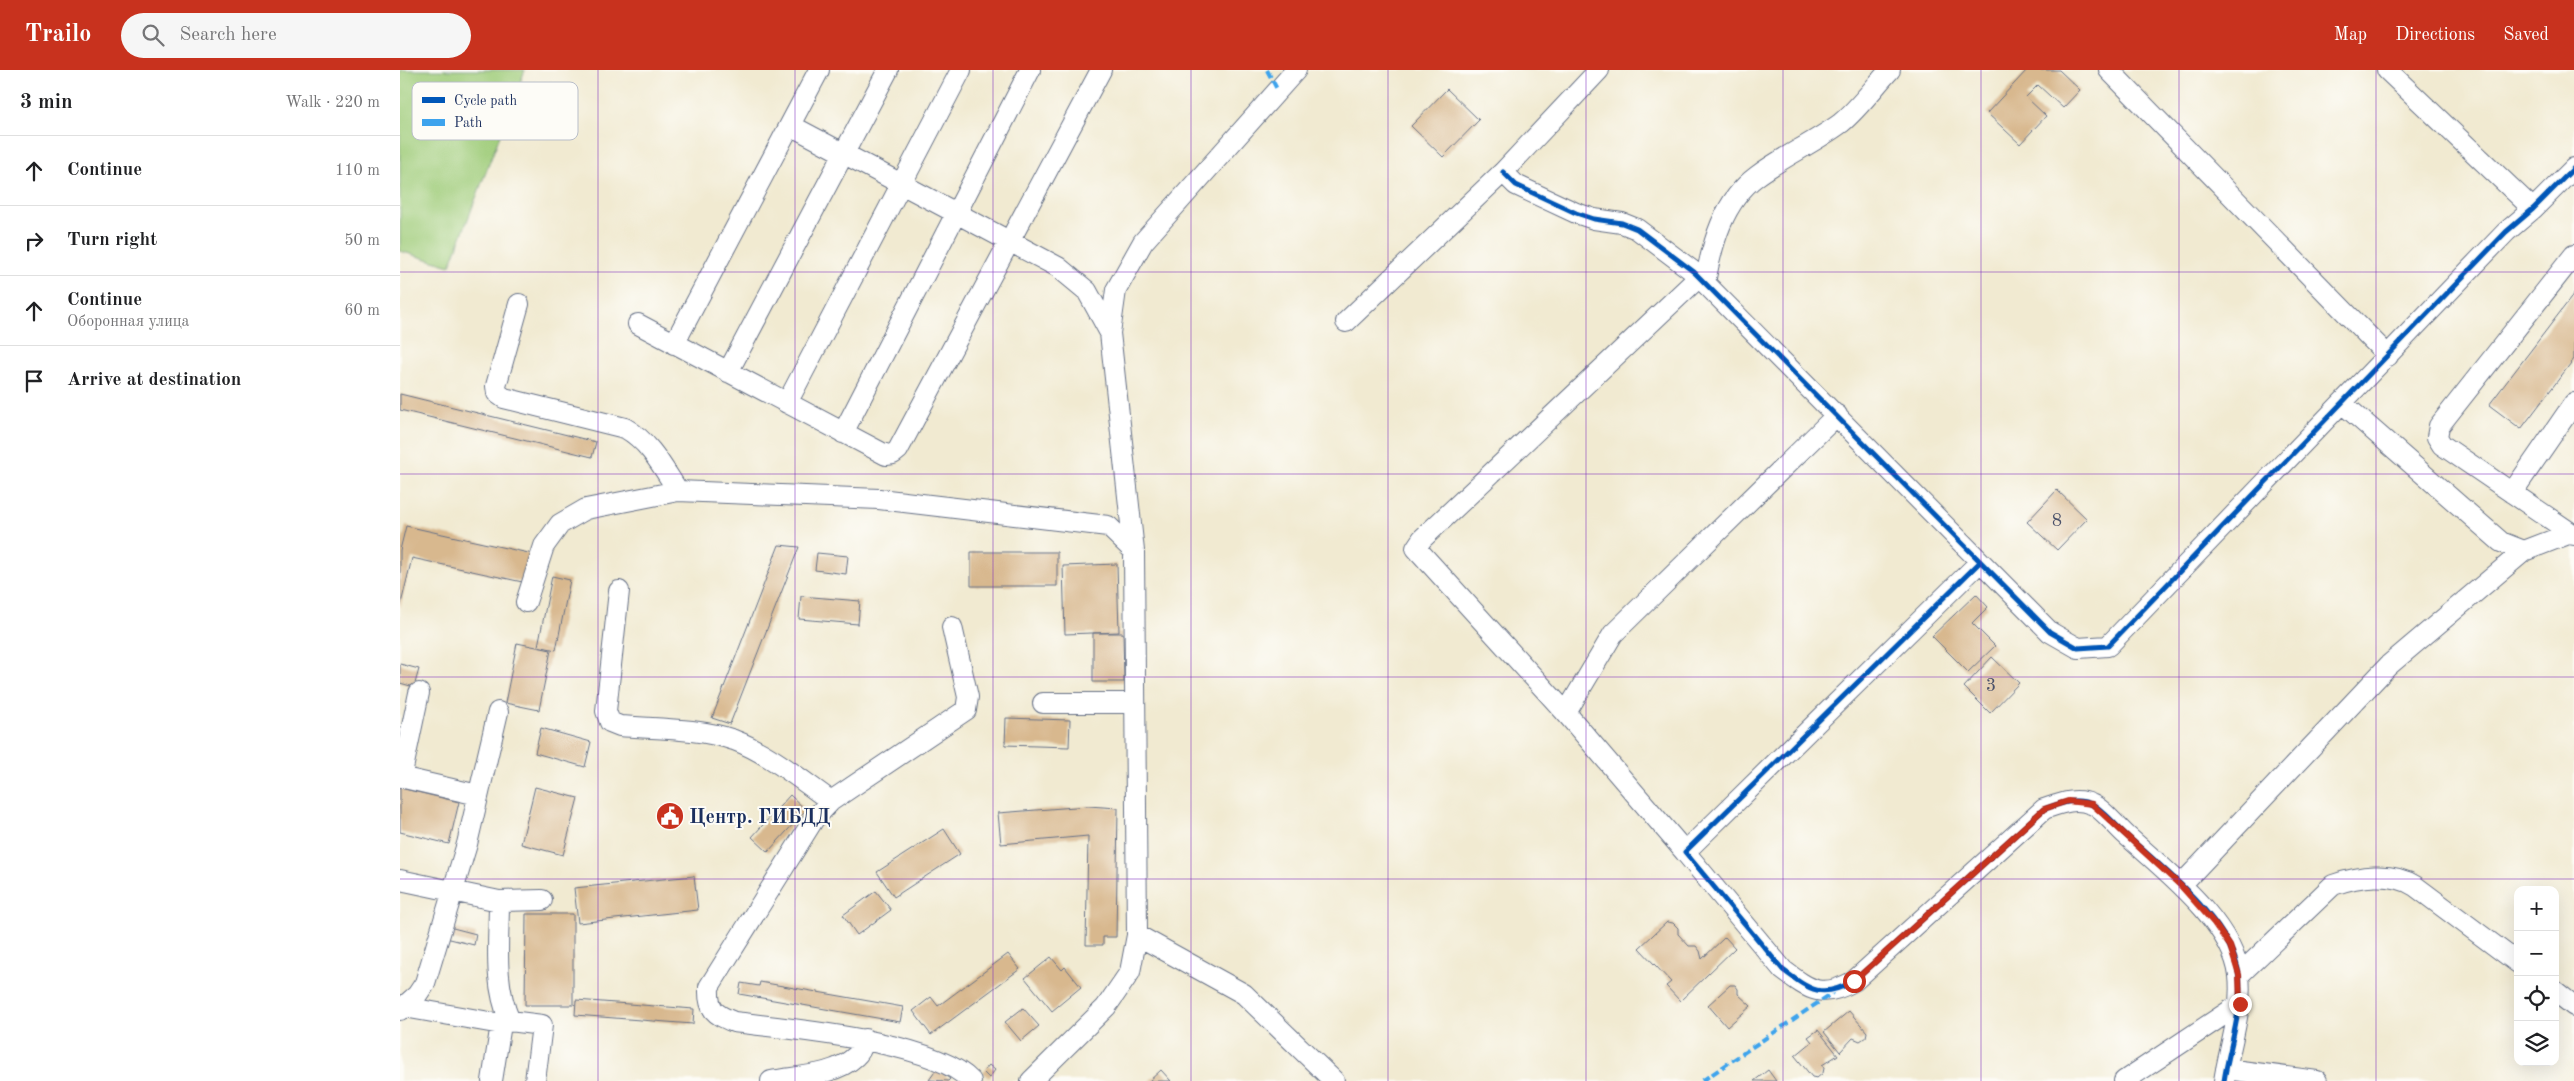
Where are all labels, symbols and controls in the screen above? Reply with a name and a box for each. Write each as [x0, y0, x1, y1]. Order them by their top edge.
search box [121, 13, 471, 58]
icon: search [139, 21, 167, 49]
text: Trailo [25, 23, 91, 47]
text: Search here [179, 26, 277, 45]
text: Map [2334, 26, 2367, 44]
text: Directions [2395, 26, 2475, 44]
text: Saved [2503, 26, 2549, 44]
legend [412, 82, 578, 140]
text: 3 min [20, 92, 73, 113]
text: Cycle path [454, 94, 517, 108]
text: Walk · 220 m [285, 95, 380, 111]
text: Path [454, 116, 483, 130]
icon: ahead [20, 157, 48, 185]
text: Continue [67, 161, 142, 180]
text: 110 m [335, 163, 380, 179]
icon: right [20, 227, 48, 255]
text: Turn right [67, 231, 157, 250]
text: 50 m [344, 233, 380, 249]
text: Continue [67, 291, 142, 310]
icon: ahead [20, 297, 48, 325]
text: 60 m [344, 303, 380, 319]
text: Оборонная улица [67, 314, 189, 330]
icon: arrive [20, 367, 48, 395]
text: Arrive at destination [67, 371, 241, 390]
house number: 8 [2052, 512, 2062, 530]
house number: 3 [1986, 677, 1996, 695]
public building icon: Центр. ГИБДД [655, 801, 685, 831]
place label: Центр. ГИБДД [689, 808, 831, 828]
map controls [2514, 886, 2559, 1066]
button: + [2514, 886, 2559, 931]
button: − [2514, 931, 2559, 976]
route start [1843, 970, 1866, 993]
button: locate [2514, 976, 2559, 1021]
route end [2229, 993, 2252, 1016]
button: layers [2514, 1021, 2559, 1066]

